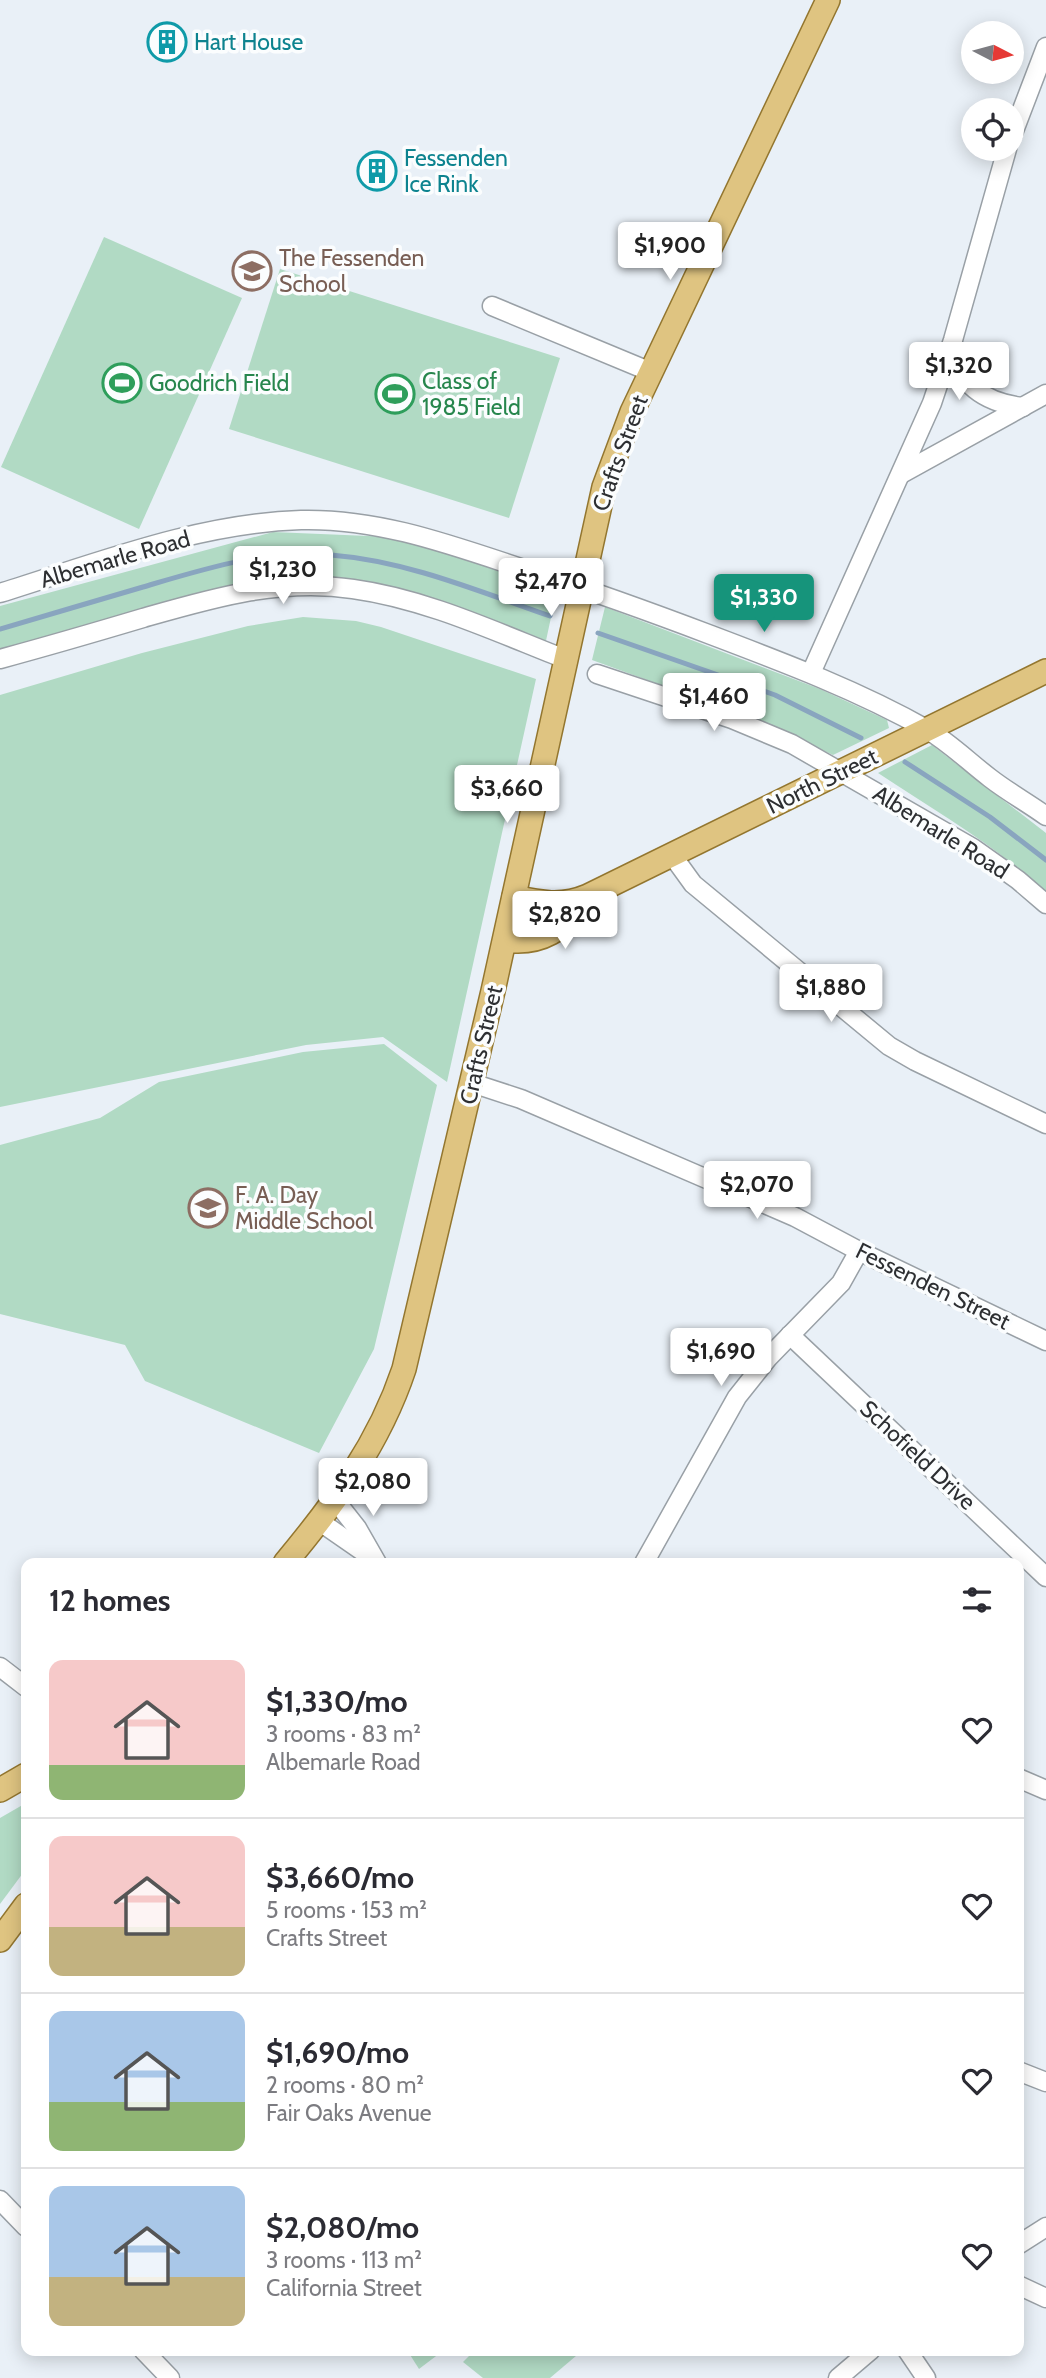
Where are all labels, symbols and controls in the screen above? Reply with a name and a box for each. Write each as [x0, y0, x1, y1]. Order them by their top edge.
building icon: Hart House [146, 21, 188, 63]
north arrow [961, 21, 1024, 84]
map controls [961, 21, 1024, 161]
place label: Hart House [194, 28, 303, 56]
button: locate [961, 98, 1024, 161]
place label: Fessenden Ice Rink [404, 144, 508, 198]
building icon: Fessenden Ice Rink [356, 150, 398, 192]
pin: $1,900 [613, 222, 727, 282]
text: $1,900 [634, 231, 706, 259]
place label: The Fessenden School [279, 244, 424, 298]
school or university icon: The Fessenden School [231, 250, 273, 292]
pin: $1,320 [902, 342, 1016, 402]
text: $1,320 [925, 351, 993, 379]
sports icon: Goodrich Field [101, 362, 143, 404]
place label: Class of 1985 Field [422, 367, 521, 421]
place label: Goodrich Field [149, 369, 289, 397]
sports icon: Class of 1985 Field [374, 373, 416, 415]
street label: Crafts Street [586, 391, 654, 515]
street label: Albemarle Road [37, 524, 193, 594]
pin: $1,230 [226, 546, 340, 606]
text: $1,230 [249, 555, 317, 583]
pin: $2,470 [494, 558, 608, 618]
text: $2,470 [515, 567, 587, 595]
pin: $1,330 [707, 574, 821, 634]
text: $1,330 [730, 583, 798, 611]
pin: $1,460 [657, 674, 771, 733]
text: $1,460 [679, 682, 749, 710]
street label: North Street [762, 742, 882, 820]
pin: $3,660 [450, 766, 564, 825]
text: $3,660 [470, 774, 544, 802]
street label: Albemarle Road [868, 779, 1014, 885]
pin: $2,820 [508, 892, 622, 951]
text: $2,820 [528, 900, 602, 928]
pin: $1,880 [774, 964, 888, 1024]
text: $1,880 [795, 973, 867, 1001]
street label: Crafts Street [454, 983, 508, 1107]
pin: $2,070 [700, 1162, 814, 1221]
text: $2,070 [720, 1170, 794, 1198]
place label: F. A. Day Middle School [235, 1181, 374, 1235]
school or university icon: F. A. Day Middle School [187, 1187, 229, 1229]
street label: Fessenden Street [851, 1237, 1015, 1336]
pin: $1,690 [664, 1328, 778, 1388]
text: $1,690 [686, 1337, 756, 1365]
street label: Schofield Drive [854, 1394, 982, 1516]
pin: $2,080 [316, 1458, 430, 1518]
text: $2,080 [334, 1467, 412, 1495]
icon: filters [958, 1581, 996, 1619]
text: 12 homes [49, 1582, 171, 1619]
text: $1,330/mo [266, 1683, 408, 1720]
icon: home [105, 1688, 189, 1772]
icon: heart [958, 1711, 996, 1749]
text: 3 rooms · 83 m² [266, 1720, 421, 1748]
text: Albemarle Road [266, 1748, 421, 1776]
text: $3,660/mo [266, 1859, 414, 1896]
icon: home [105, 1864, 189, 1948]
icon: heart [958, 1887, 996, 1925]
text: 5 rooms · 153 m² [266, 1896, 427, 1924]
text: Crafts Street [266, 1924, 387, 1952]
text: $1,690/mo [266, 2034, 409, 2071]
icon: home [105, 2039, 189, 2123]
icon: heart [958, 2062, 996, 2100]
text: 2 rooms · 80 m² [266, 2071, 424, 2099]
text: Fair Oaks Avenue [266, 2099, 432, 2127]
text: $2,080/mo [266, 2209, 419, 2246]
icon: home [105, 2214, 189, 2298]
icon: heart [958, 2237, 996, 2275]
text: 3 rooms · 113 m² [266, 2246, 422, 2274]
text: California Street [266, 2274, 422, 2302]

